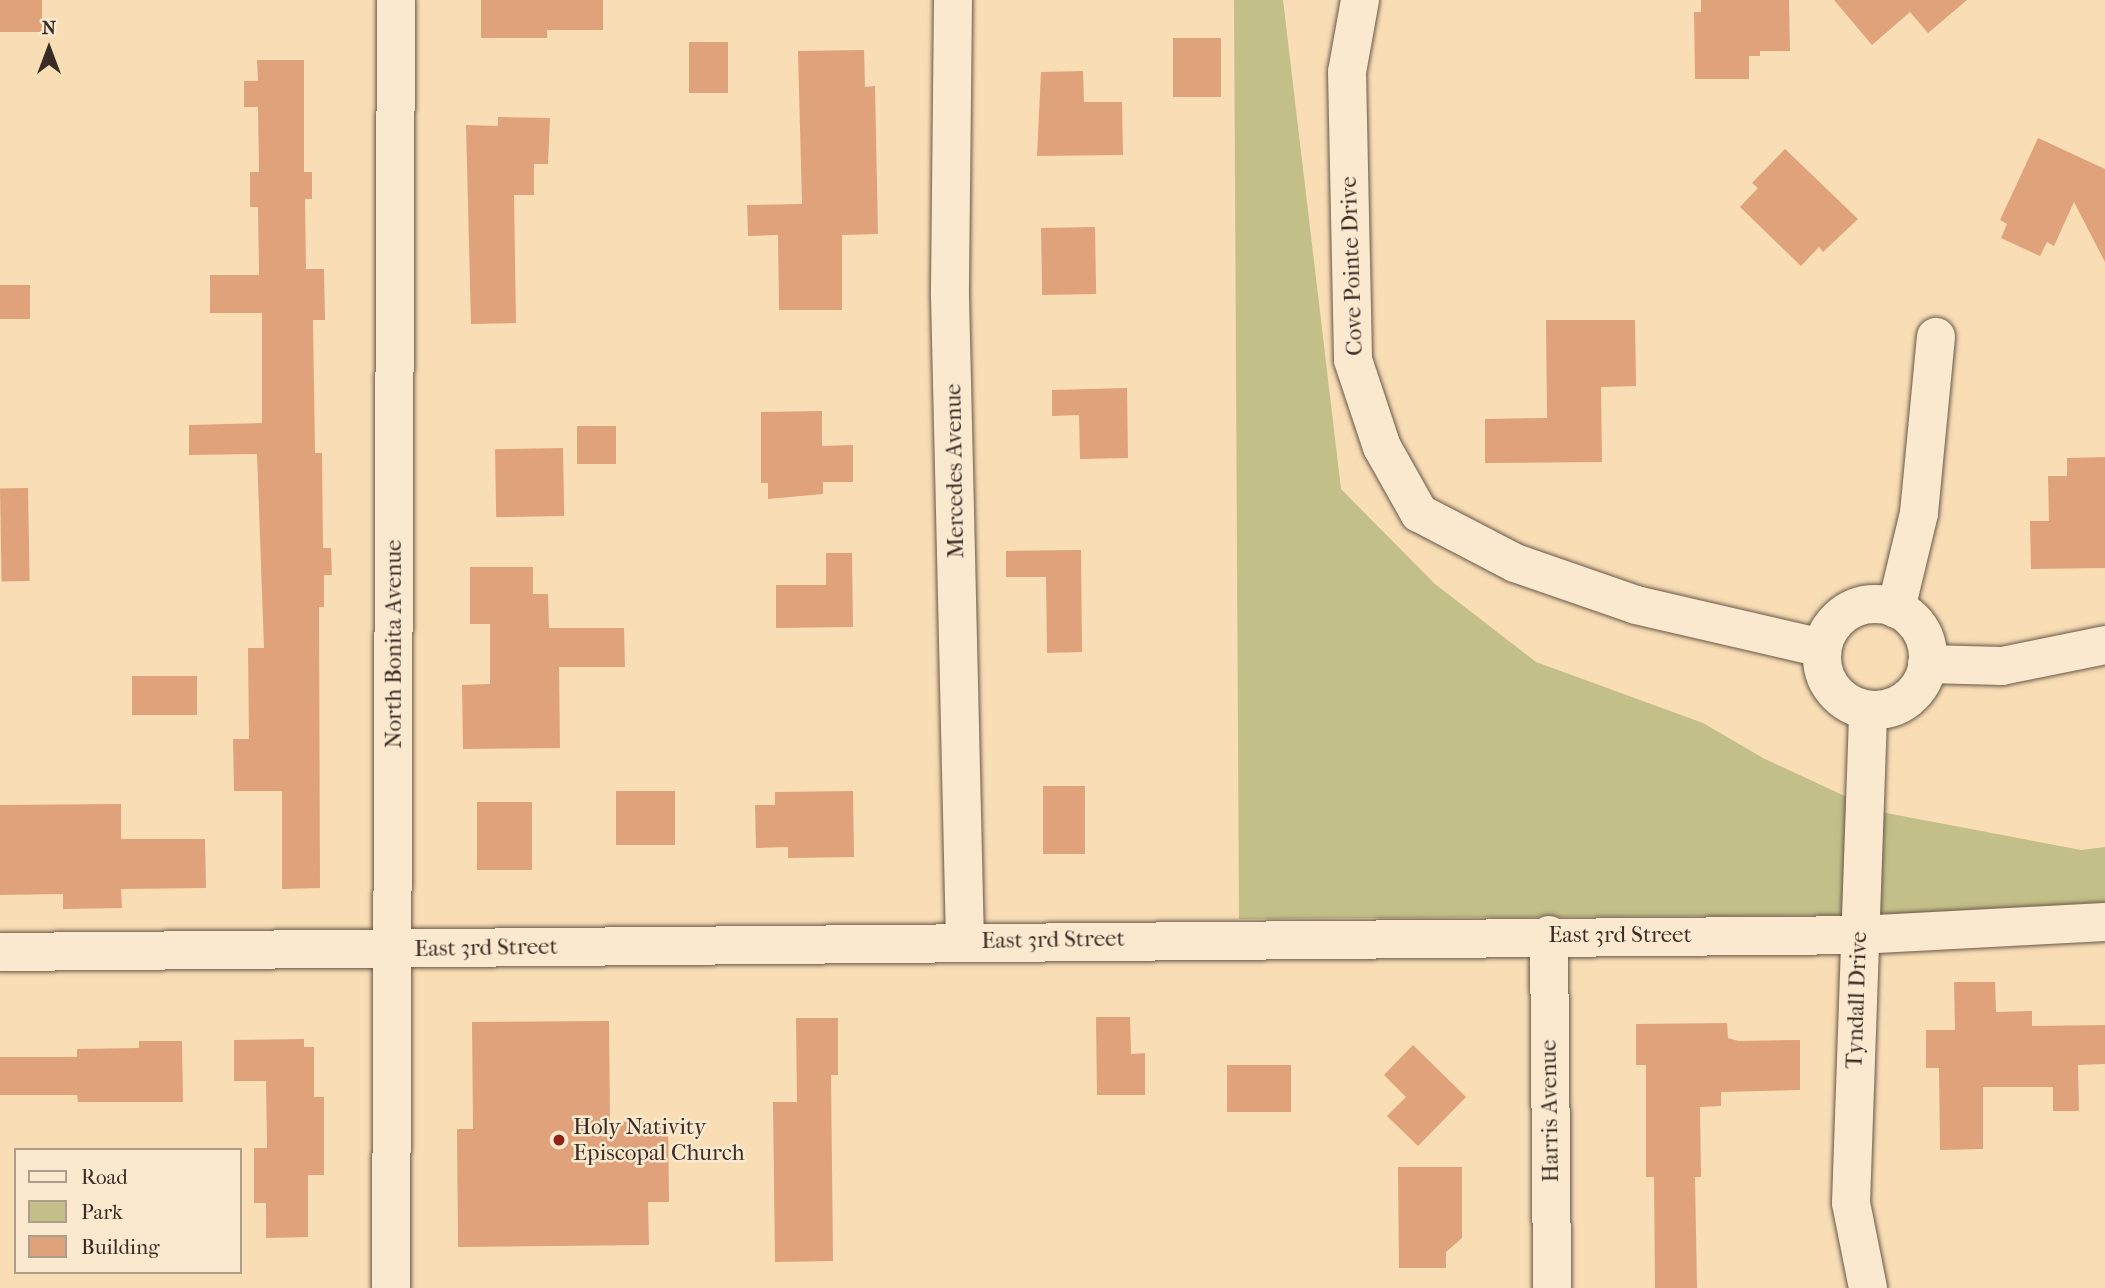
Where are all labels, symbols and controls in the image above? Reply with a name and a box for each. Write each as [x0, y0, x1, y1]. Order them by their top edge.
north arrow [14, 14, 84, 84]
text: N [42, 17, 56, 39]
street label: Cove Pointe Drive [1335, 176, 1369, 356]
street label: Mercedes Avenue [940, 383, 970, 559]
street label: North Bonita Avenue [380, 540, 408, 748]
street label: East 3rd Street [1548, 921, 1692, 949]
street label: East 3rd Street [981, 925, 1125, 955]
street label: Tyndall Drive [1841, 931, 1873, 1069]
street label: East 3rd Street [414, 933, 558, 963]
street label: Harris Avenue [1535, 1039, 1565, 1183]
place label: Holy Nativity Episcopal Church [573, 1113, 745, 1167]
marker: Holy Nativity Episcopal Church [551, 1132, 567, 1148]
legend [14, 1148, 242, 1274]
text: Road [81, 1165, 128, 1189]
text: Park [81, 1200, 123, 1224]
text: Building [81, 1235, 159, 1259]

